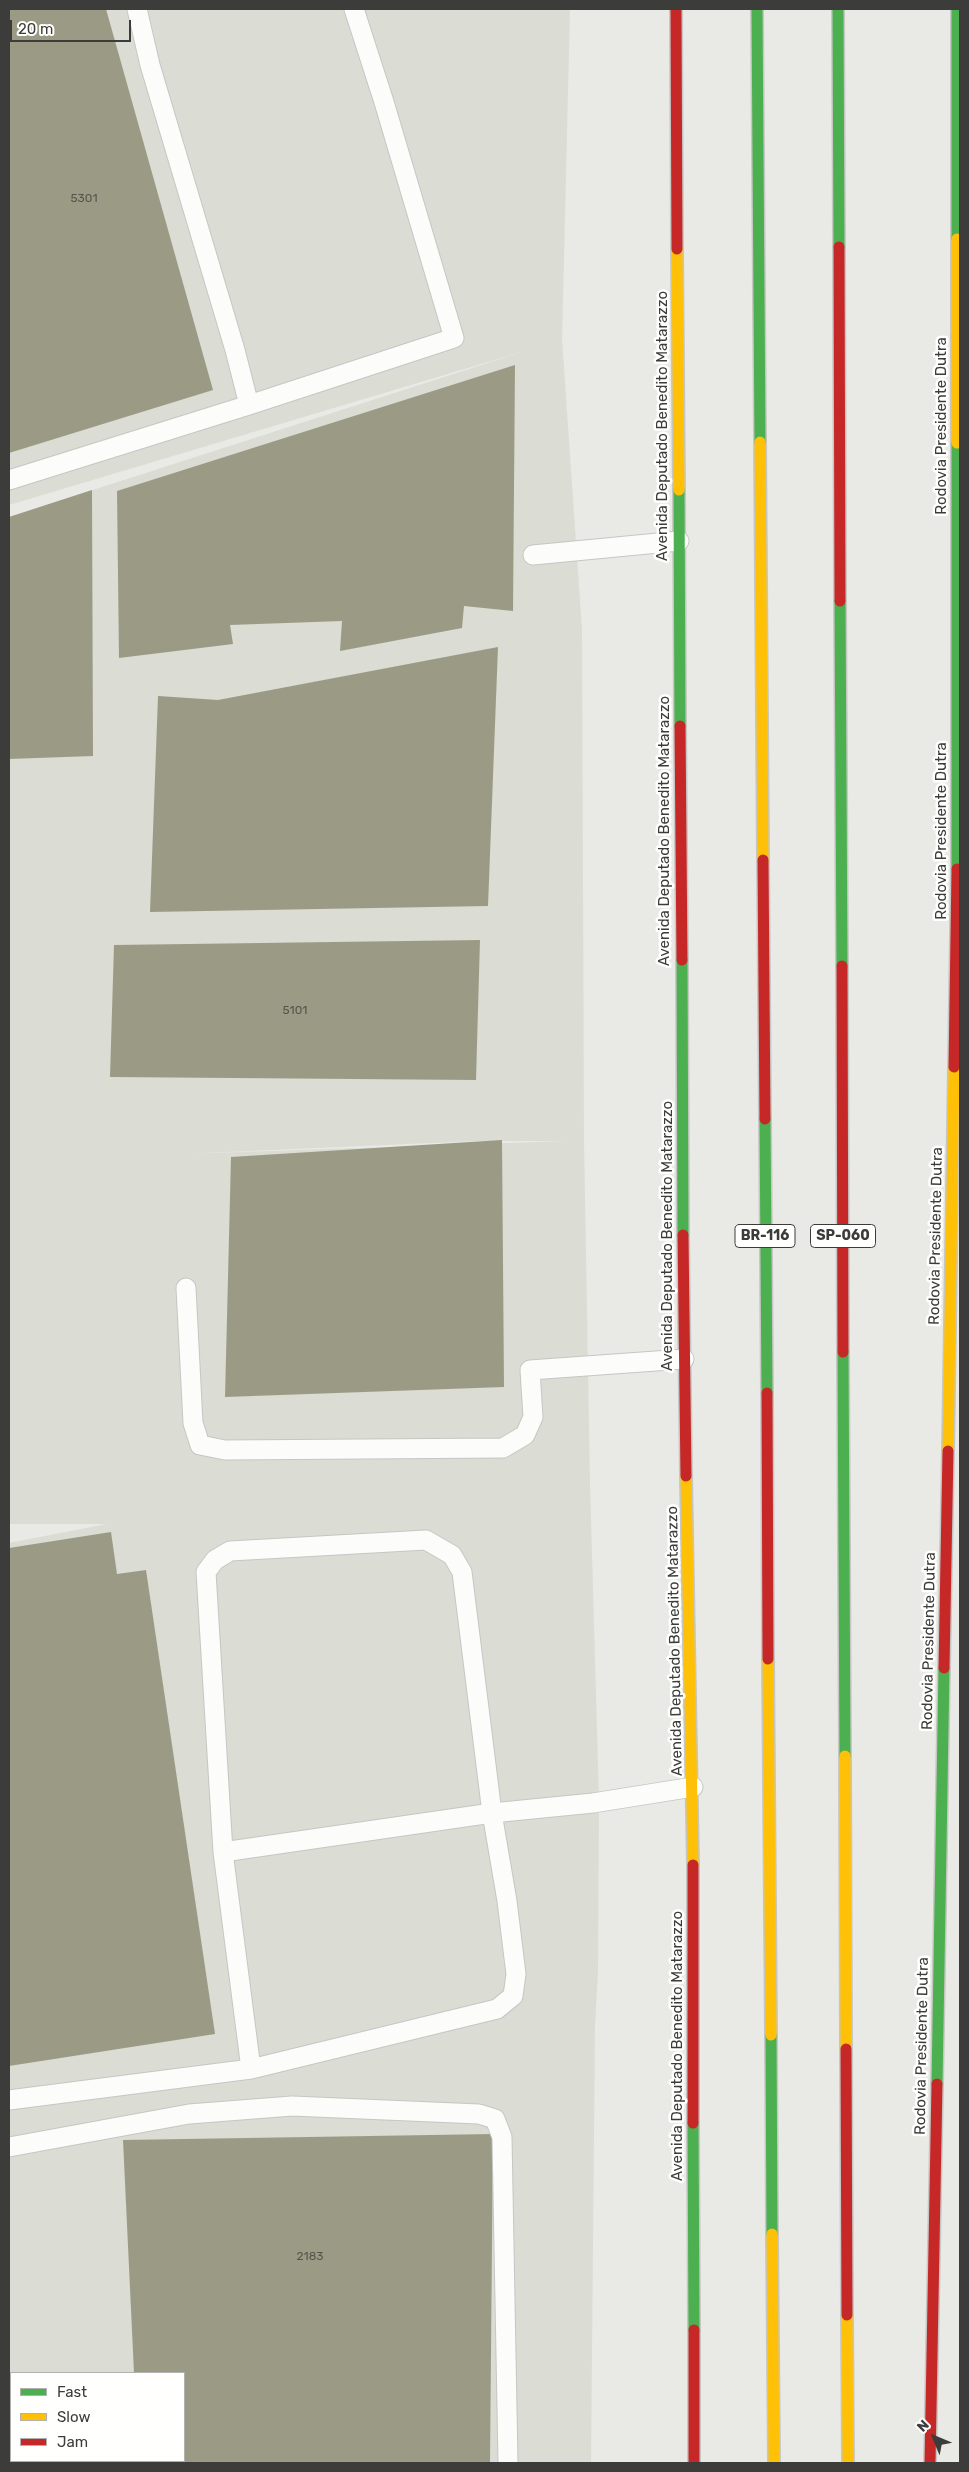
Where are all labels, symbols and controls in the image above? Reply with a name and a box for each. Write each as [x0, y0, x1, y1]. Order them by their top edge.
scale bar [12, 10, 134, 42]
text: 20 m [18, 20, 53, 38]
house number: 5301 [70, 192, 98, 206]
street label: Avenida Deputado Benedito Matarazzo [654, 291, 672, 561]
street label: Rodovia Presidente Dutra [933, 337, 951, 515]
street label: Avenida Deputado Benedito Matarazzo [656, 696, 674, 966]
street label: Rodovia Presidente Dutra [933, 742, 951, 920]
house number: 5101 [283, 1004, 307, 1018]
street label: Avenida Deputado Benedito Matarazzo [659, 1101, 677, 1371]
street label: Rodovia Presidente Dutra [925, 1147, 947, 1325]
road number: BR-116 [735, 1224, 795, 1248]
road number: SP-060 [810, 1224, 876, 1248]
street label: Avenida Deputado Benedito Matarazzo [664, 1506, 686, 1776]
street label: Rodovia Presidente Dutra [918, 1552, 940, 1730]
street label: Avenida Deputado Benedito Matarazzo [669, 1911, 687, 2181]
street label: Rodovia Presidente Dutra [911, 1957, 933, 2135]
house number: 2183 [296, 2250, 324, 2264]
legend [10, 2372, 185, 2462]
text: Fast [57, 2383, 87, 2401]
text: Slow [57, 2408, 90, 2426]
north arrow [909, 2412, 959, 2462]
text: N [913, 2416, 933, 2436]
text: Jam [57, 2433, 88, 2451]

